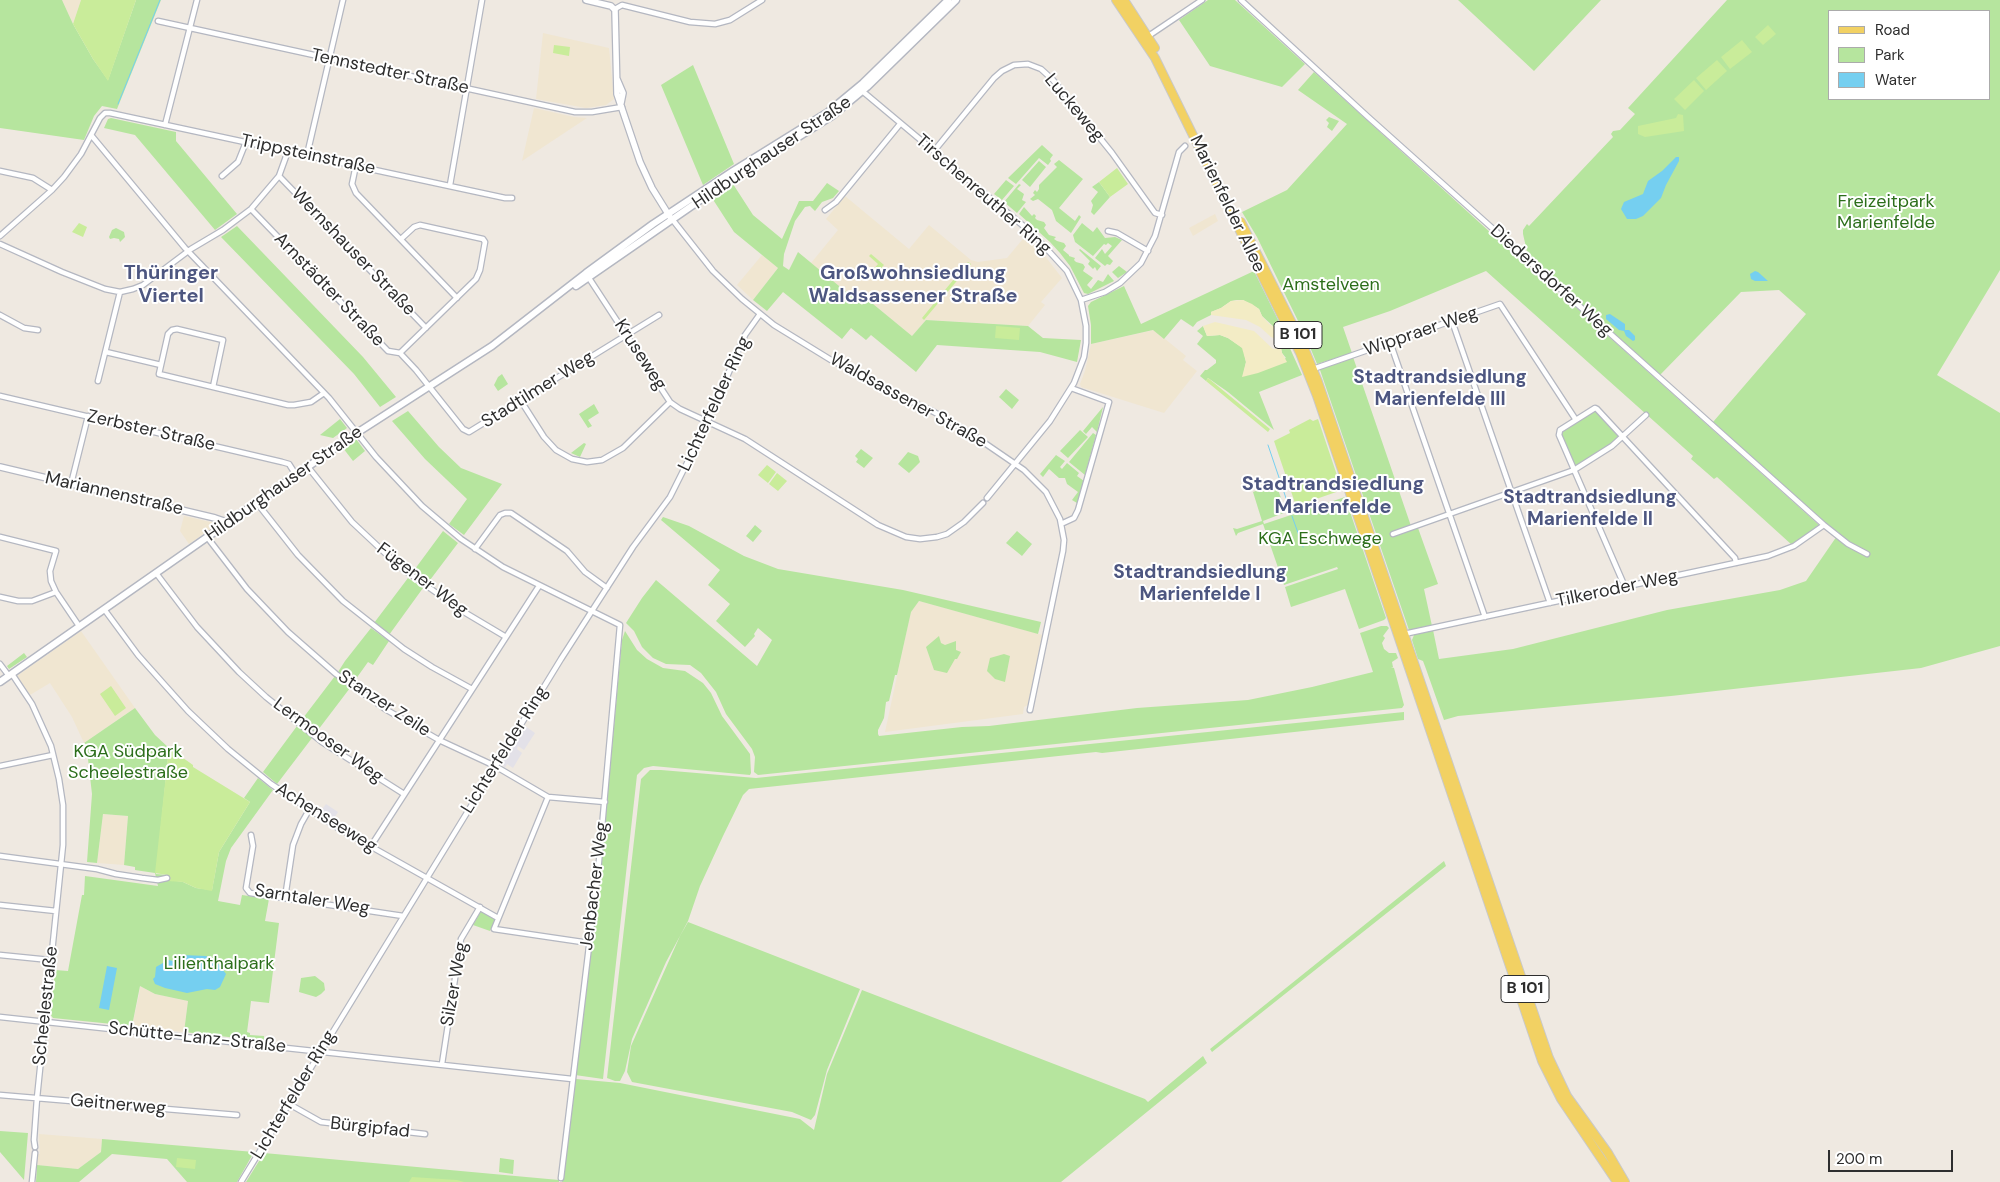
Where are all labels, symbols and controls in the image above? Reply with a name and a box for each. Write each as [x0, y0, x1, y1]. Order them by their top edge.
legend [1828, 10, 1990, 100]
text: Road [1875, 20, 1910, 40]
street label: Tennstedter Straße [309, 45, 471, 99]
text: Park [1875, 45, 1905, 65]
street label: Luckeweg [1039, 70, 1109, 146]
text: Water [1875, 70, 1916, 90]
street label: Hildburghauser Straße [688, 92, 856, 214]
street label: Trippsteinstraße [239, 130, 377, 180]
street label: Tirschenreuther Ring [911, 130, 1055, 260]
street label: Marienfelder Allee [1184, 132, 1270, 276]
street label: Wernshauser Straße [286, 183, 420, 321]
park label: Freizeitpark Marienfelde [1837, 191, 1935, 233]
street label: Diedersdorfer Weg [1485, 220, 1617, 342]
street label: Arnstädter Straße [269, 229, 389, 351]
district label: Thüringer Viertel [124, 262, 218, 309]
district label: Großwohnsiedlung Waldsassener Straße [808, 262, 1018, 309]
park label: Amstelveen [1282, 274, 1380, 296]
street label: Wippraer Weg [1361, 302, 1481, 362]
street label: Kruseweg [609, 316, 671, 394]
road number: B 101 [1274, 322, 1322, 348]
street label: Lichterfelder Ring [674, 333, 756, 475]
street label: Stadtilmer Weg [478, 347, 598, 433]
street label: Waldsassener Straße [826, 349, 990, 453]
district label: Stadtrandsiedlung Marienfelde III [1353, 367, 1527, 411]
street label: Zerbster Straße [85, 406, 217, 456]
street label: Hildburghauser Straße [201, 422, 367, 546]
street label: Mariannenstraße [43, 468, 185, 520]
district label: Stadtrandsiedlung Marienfelde [1242, 473, 1424, 520]
district label: Stadtrandsiedlung Marienfelde II [1503, 487, 1677, 531]
park label: KGA Eschwege [1258, 528, 1382, 550]
street label: Fügener Weg [372, 539, 472, 621]
district label: Stadtrandsiedlung Marienfelde I [1113, 562, 1287, 606]
street label: Tilkeroder Weg [1554, 566, 1680, 612]
street label: Stanzer Zeile [334, 666, 434, 742]
street label: Lichterfelder Ring [457, 682, 553, 818]
street label: Lermooser Weg [269, 694, 387, 788]
park label: KGA Südpark Scheelestraße [68, 741, 188, 784]
street label: Achenseeweg [271, 778, 381, 858]
street label: Jenbacher Weg [576, 820, 614, 952]
street label: Sarntaler Weg [253, 880, 371, 920]
street label: Silzer Weg [437, 940, 473, 1028]
street label: Scheelestraße [29, 945, 63, 1067]
park label: Lilienthalpark [164, 953, 274, 975]
road number: B 101 [1501, 976, 1549, 1002]
street label: Schütte-Lanz-Straße [107, 1018, 287, 1058]
street label: Lichterfelder Ring [247, 1027, 341, 1163]
street label: Geitnerweg [69, 1090, 167, 1120]
street label: Bürgipfad [329, 1113, 411, 1143]
scale bar [1830, 1140, 1955, 1172]
text: 200 m [1836, 1149, 1882, 1169]

